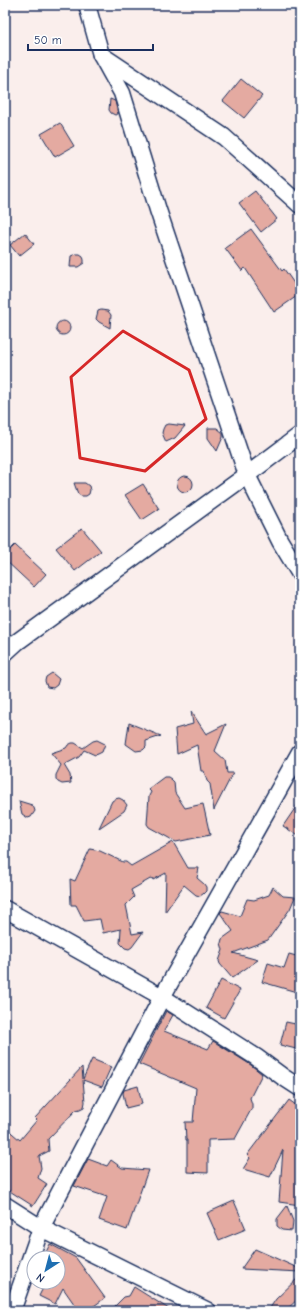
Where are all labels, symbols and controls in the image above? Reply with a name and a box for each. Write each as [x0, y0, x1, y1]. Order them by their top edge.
scale bar [28, 26, 153, 52]
text: 50 m [34, 33, 62, 47]
north arrow [26, 1250, 66, 1290]
text: N [34, 1270, 47, 1285]

